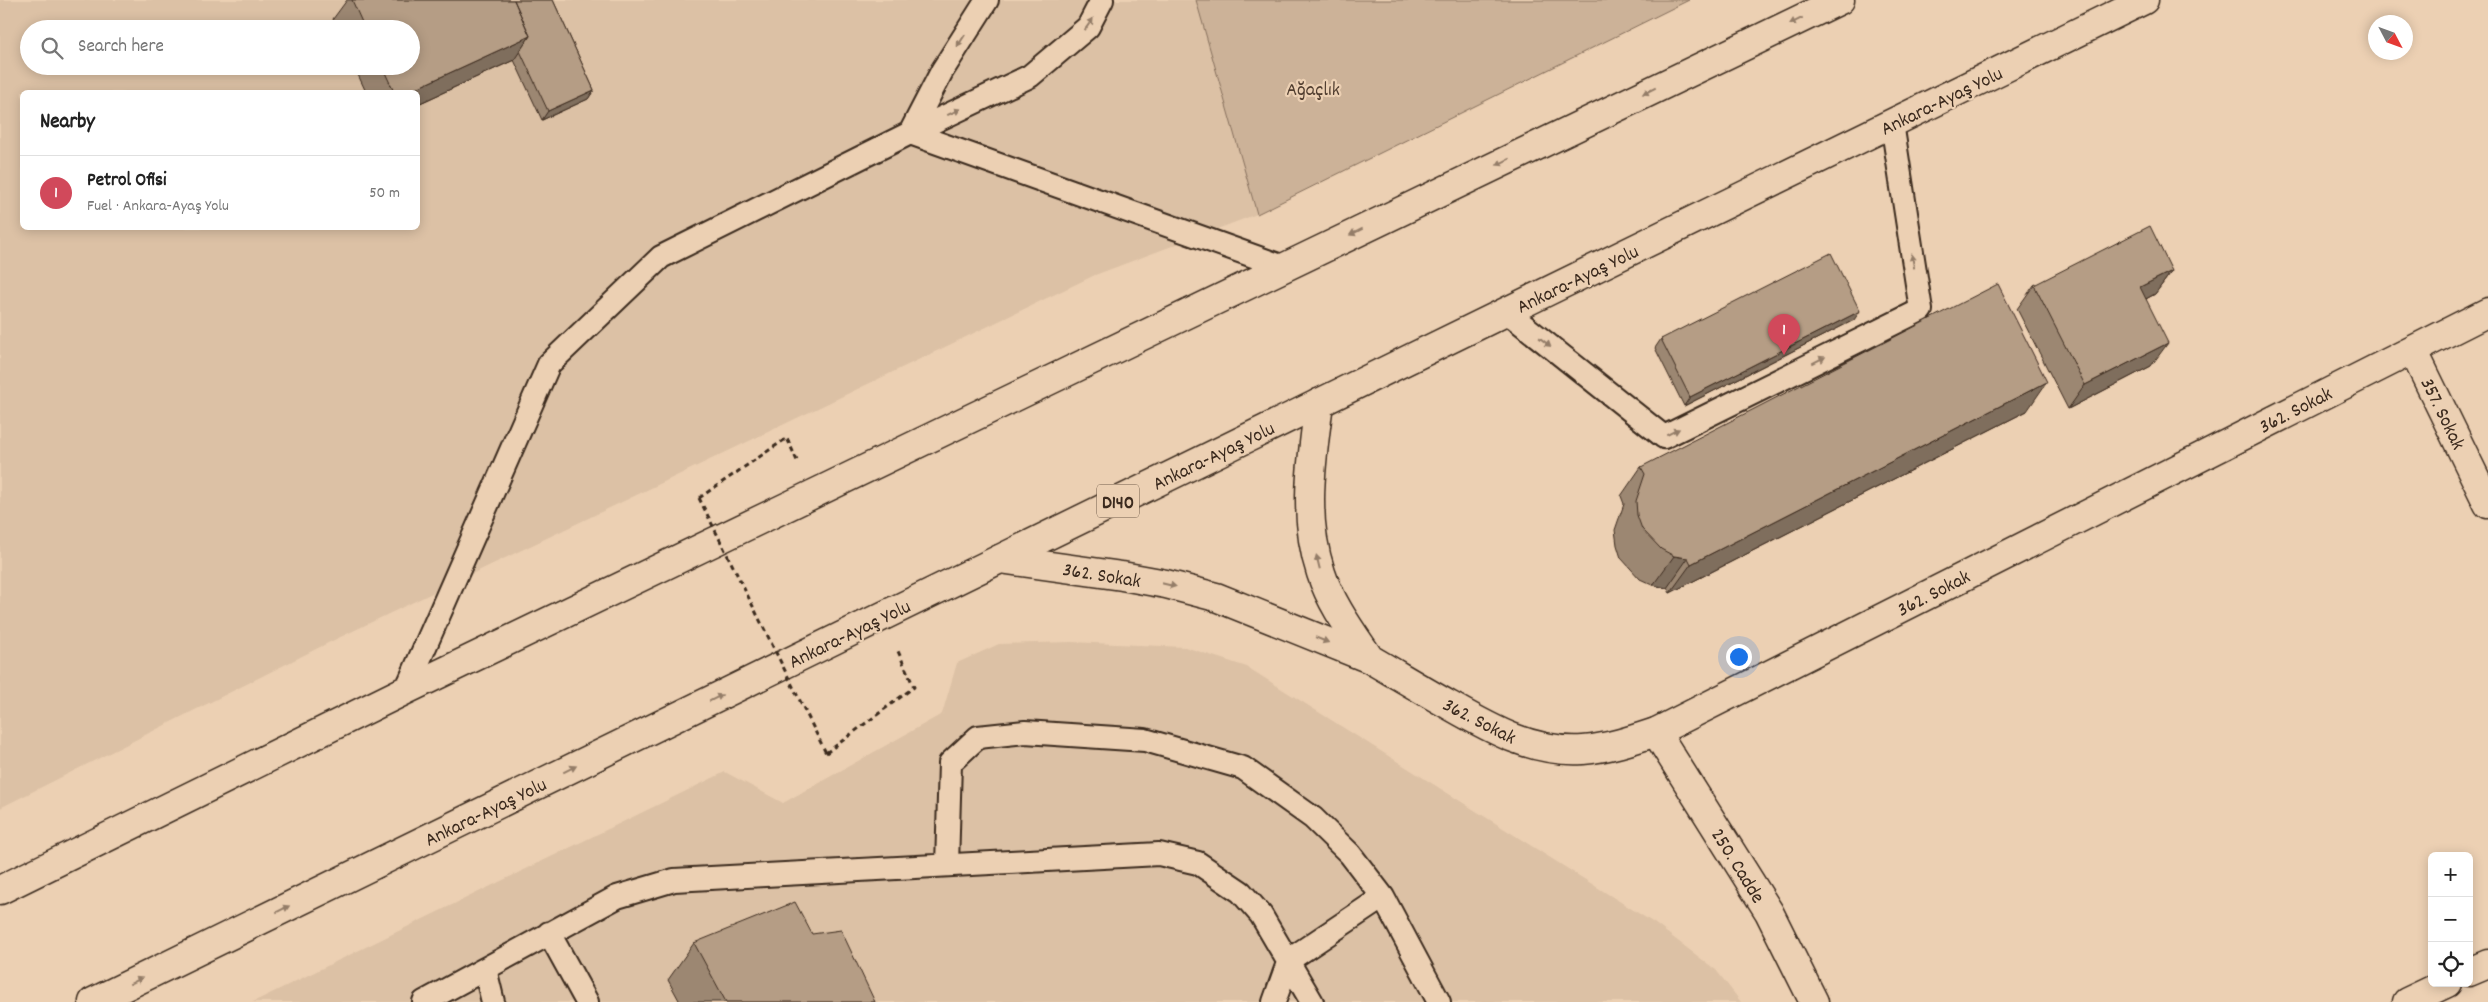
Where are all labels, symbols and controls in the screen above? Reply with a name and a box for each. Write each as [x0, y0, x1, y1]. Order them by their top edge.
north arrow [2368, 15, 2413, 60]
one-way arrow [1084, 17, 1094, 31]
one-way arrow [1788, 17, 1803, 25]
search box [20, 20, 420, 75]
icon: search [38, 34, 66, 62]
text: Search here [78, 34, 164, 61]
one-way arrow [957, 35, 966, 48]
street label: Ankara-Ayaş Yolu [1877, 61, 2008, 144]
park label: Ağaçlık [1286, 77, 1340, 105]
one-way arrow [1642, 88, 1656, 96]
one-way arrow [947, 107, 961, 115]
text: Nearby [40, 108, 95, 138]
one-way arrow [1495, 157, 1510, 166]
text: Petrol Ofisi [87, 168, 167, 195]
text: 1 [54, 182, 58, 205]
text: 50 m [369, 182, 400, 205]
text: Fuel · Ankara-Ayaş Yolu [87, 195, 229, 218]
one-way arrow [1349, 228, 1363, 236]
street label: Ankara-Ayaş Yolu [1513, 239, 1644, 322]
one-way arrow [1909, 253, 1917, 269]
pin: 1 [1768, 314, 1800, 355]
one-way arrow [1538, 337, 1551, 348]
one-way arrow [1812, 356, 1826, 364]
street label: 357. Sokak [2412, 373, 2471, 455]
street label: 362. Sokak [2255, 381, 2338, 442]
street label: Ankara-Ayaş Yolu [1149, 416, 1280, 499]
one-way arrow [1666, 428, 1681, 436]
road number: D140 [1097, 484, 1139, 518]
one-way arrow [1314, 554, 1322, 569]
street label: 362. Sokak [1060, 557, 1143, 597]
street label: 362. Sokak [1893, 564, 1976, 625]
one-way arrow [1162, 581, 1177, 589]
street label: Ankara-Ayaş Yolu [785, 594, 916, 677]
one-way arrow [1315, 636, 1330, 644]
your location [1726, 644, 1752, 670]
street label: 362. Sokak [1437, 692, 1520, 753]
one-way arrow [709, 694, 723, 702]
one-way arrow [563, 765, 577, 773]
street label: Ankara-Ayaş Yolu [421, 772, 552, 855]
street label: 250. Cadde [1702, 824, 1771, 910]
map controls [2428, 852, 2473, 987]
button: + [2428, 852, 2473, 897]
button: − [2428, 897, 2473, 942]
one-way arrow [275, 905, 290, 914]
button: locate [2428, 942, 2473, 987]
one-way arrow [129, 976, 144, 985]

